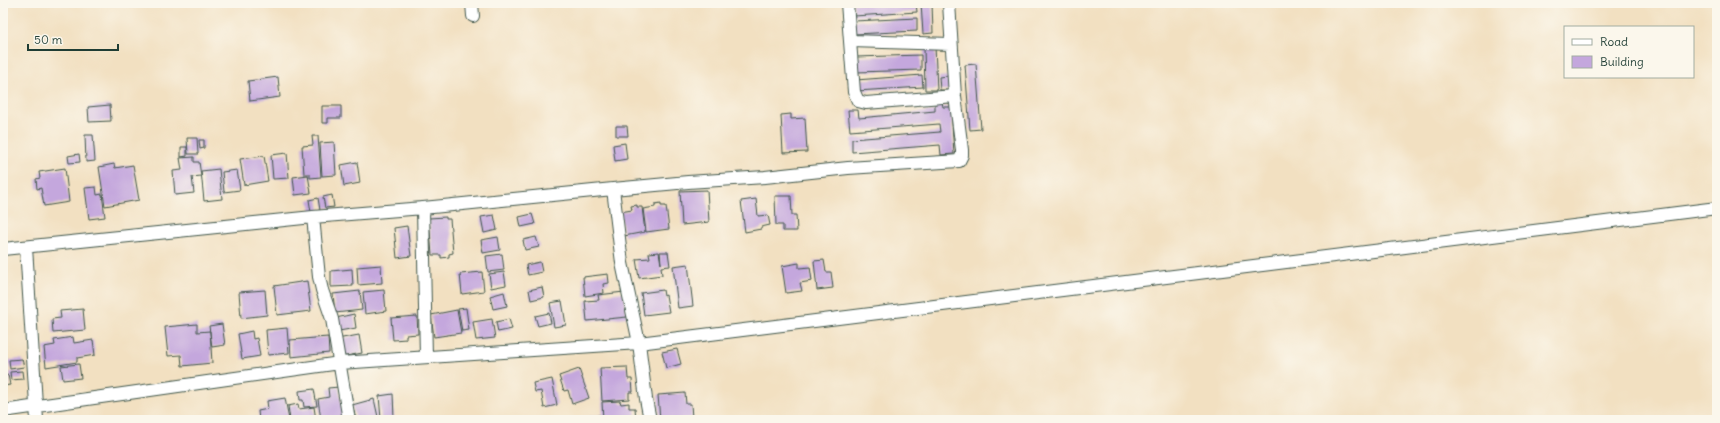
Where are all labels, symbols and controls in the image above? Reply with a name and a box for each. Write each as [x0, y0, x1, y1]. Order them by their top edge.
scale bar [28, 26, 118, 52]
legend [1564, 26, 1694, 78]
text: 50 m [34, 32, 63, 47]
text: Road [1600, 34, 1628, 49]
text: Building [1600, 54, 1644, 69]

